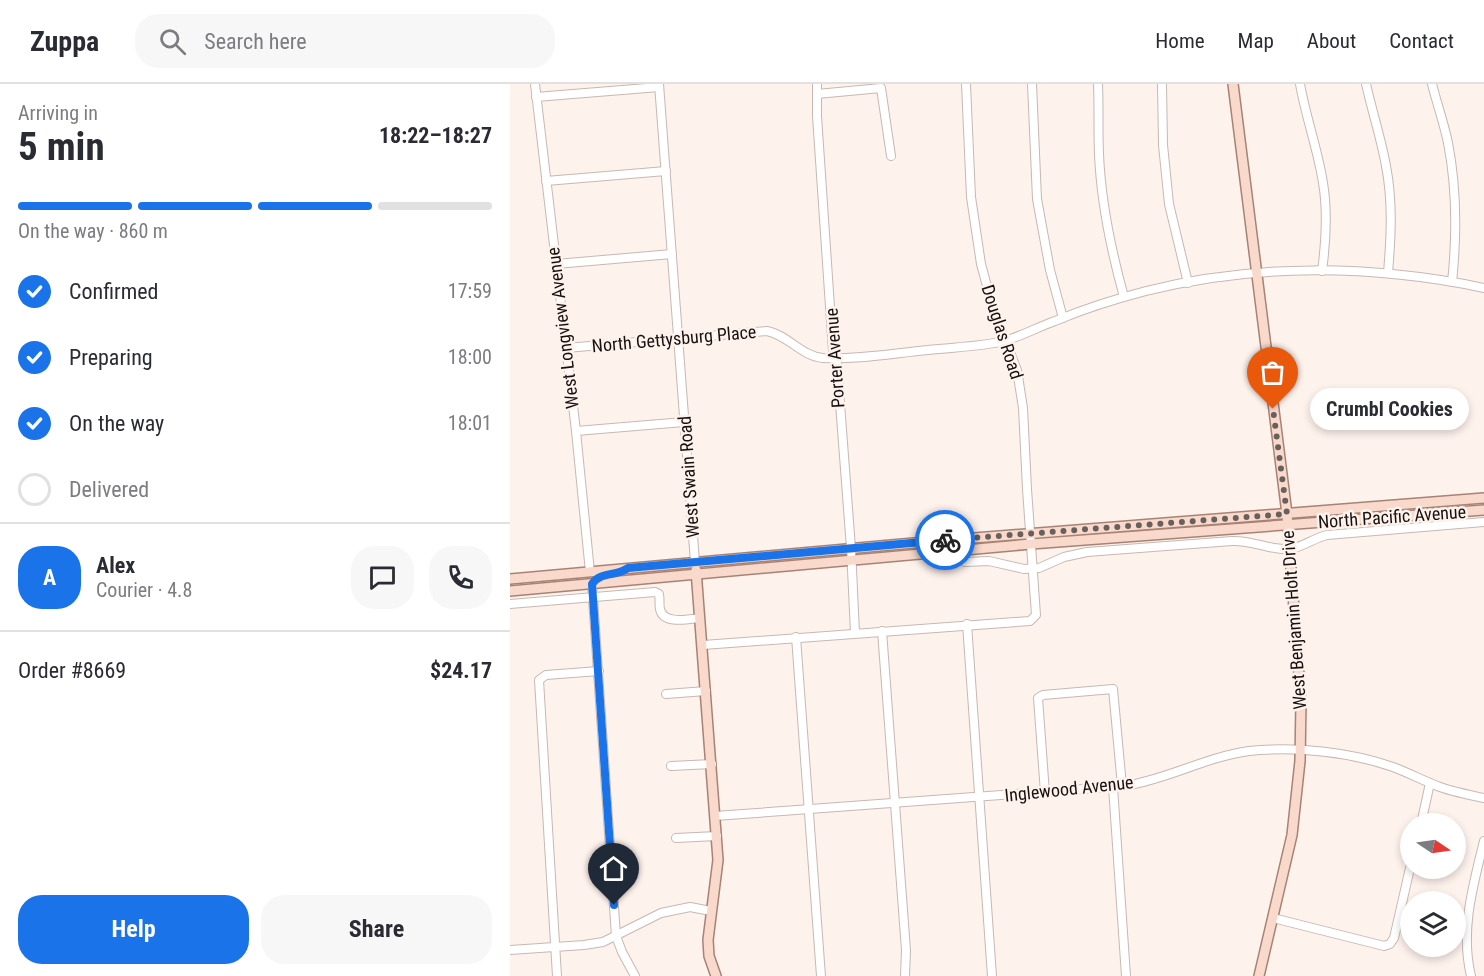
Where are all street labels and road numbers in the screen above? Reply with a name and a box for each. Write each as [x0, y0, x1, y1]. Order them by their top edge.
street label: West Longview Avenue [542, 246, 583, 410]
street label: Douglas Road [977, 282, 1028, 382]
street label: Porter Avenue [821, 307, 848, 409]
street label: North Gettysburg Place [591, 321, 757, 356]
street label: West Swain Road [674, 415, 703, 539]
street label: North Pacific Avenue [1317, 501, 1467, 532]
street label: West Benjamin Holt Drive [1277, 530, 1310, 710]
street label: Inglewood Avenue [1004, 771, 1134, 806]

